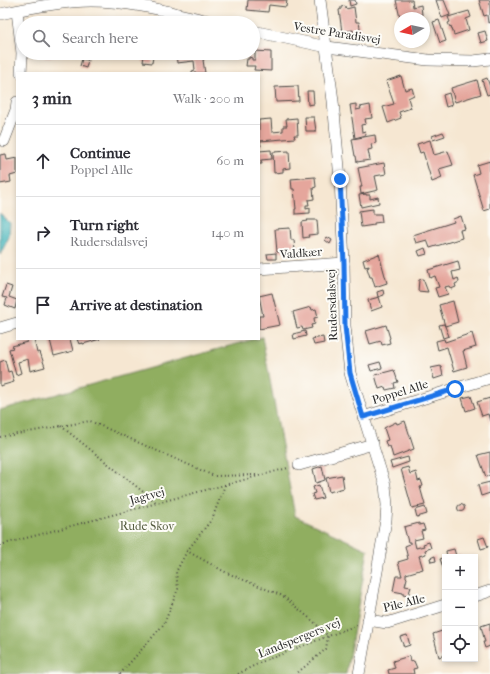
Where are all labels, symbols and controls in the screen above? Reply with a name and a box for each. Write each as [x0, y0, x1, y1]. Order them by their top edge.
north arrow [394, 12, 430, 48]
search box [16, 16, 260, 60]
street label: Vestre Paradisvej [291, 19, 382, 47]
icon: search [30, 27, 52, 49]
text: Search here [62, 29, 138, 47]
text: 3 min [32, 88, 72, 108]
text: Walk · 200 m [173, 91, 244, 106]
text: Continue [70, 144, 130, 162]
icon: ahead [32, 150, 54, 172]
text: 60 m [216, 153, 244, 168]
text: Poppel Alle [70, 162, 133, 177]
route end [331, 170, 349, 188]
text: Turn right [70, 216, 139, 234]
icon: right [32, 222, 54, 244]
text: 140 m [211, 225, 244, 240]
text: Rudersdalsvej [70, 234, 148, 249]
street label: Valdkær [278, 244, 323, 262]
street label: Rudersdalsvej [324, 269, 340, 341]
icon: arrive [32, 294, 54, 316]
text: Arrive at destination [70, 296, 202, 314]
street label: Poppel Alle [370, 377, 430, 407]
route start [446, 380, 464, 398]
street label: Jagtvej [127, 485, 166, 508]
park label: Rude Skov [120, 519, 175, 533]
map controls [442, 554, 478, 662]
button: + [442, 554, 478, 590]
button: − [442, 590, 478, 626]
street label: Pile Alle [382, 591, 427, 615]
street label: Landspergers vej [256, 615, 342, 661]
button: locate [442, 626, 478, 662]

